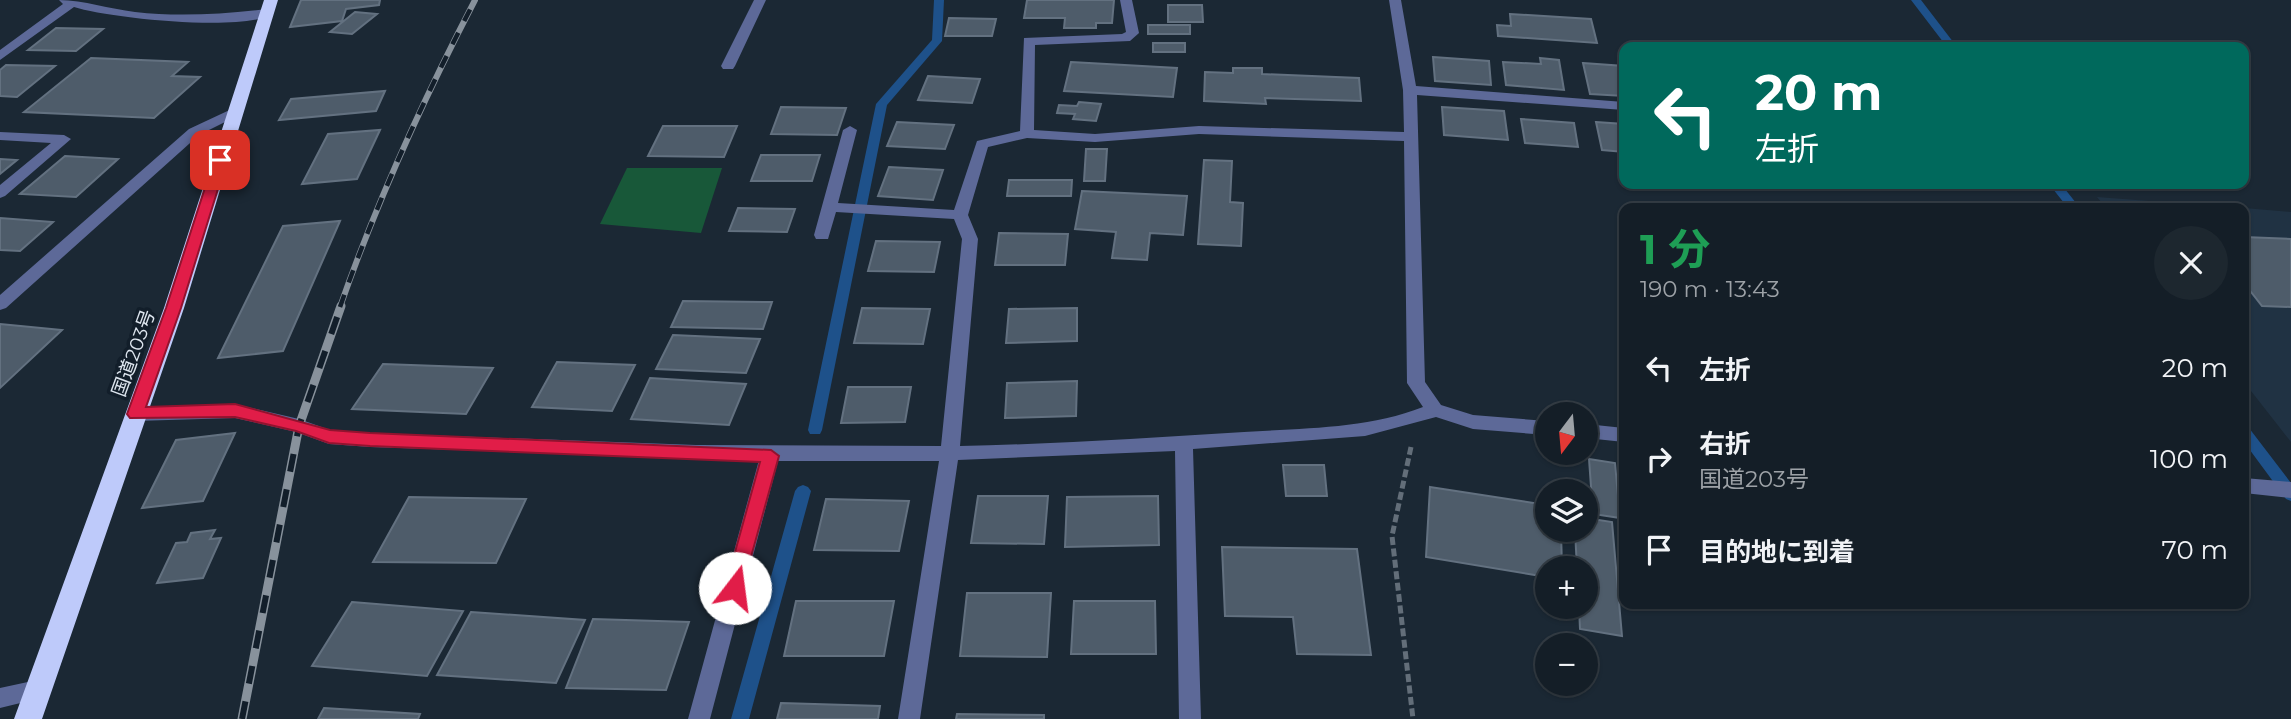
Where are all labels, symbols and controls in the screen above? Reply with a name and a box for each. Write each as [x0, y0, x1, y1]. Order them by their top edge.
text: 20 m [1755, 63, 1882, 122]
icon: left [1640, 70, 1731, 161]
text: 左折 [1755, 129, 1819, 168]
pin [190, 130, 250, 190]
icon: arrive [201, 141, 239, 179]
text: 1 分 [1640, 223, 1710, 275]
button: close [2154, 226, 2228, 300]
text: 190 m · 13:43 [1640, 275, 1780, 303]
street label: 国道203号 [107, 307, 160, 400]
icon: left [1640, 349, 1678, 387]
text: 20 m [2162, 352, 2228, 384]
text: 左折 [1699, 354, 1751, 386]
north arrow [1535, 402, 1598, 466]
map controls [1535, 402, 1598, 696]
text: 右折 [1699, 428, 1751, 460]
icon: right [1640, 440, 1678, 478]
text: 100 m [2150, 443, 2228, 475]
text: 国道203号 [1699, 465, 1809, 493]
button: layers [1535, 479, 1598, 542]
icon: arrive [1640, 531, 1678, 569]
text: 70 m [2162, 534, 2228, 566]
text: 目的地に到着 [1699, 536, 1855, 568]
position arrow [698, 551, 772, 625]
button: + [1535, 556, 1598, 619]
button: − [1535, 633, 1598, 696]

